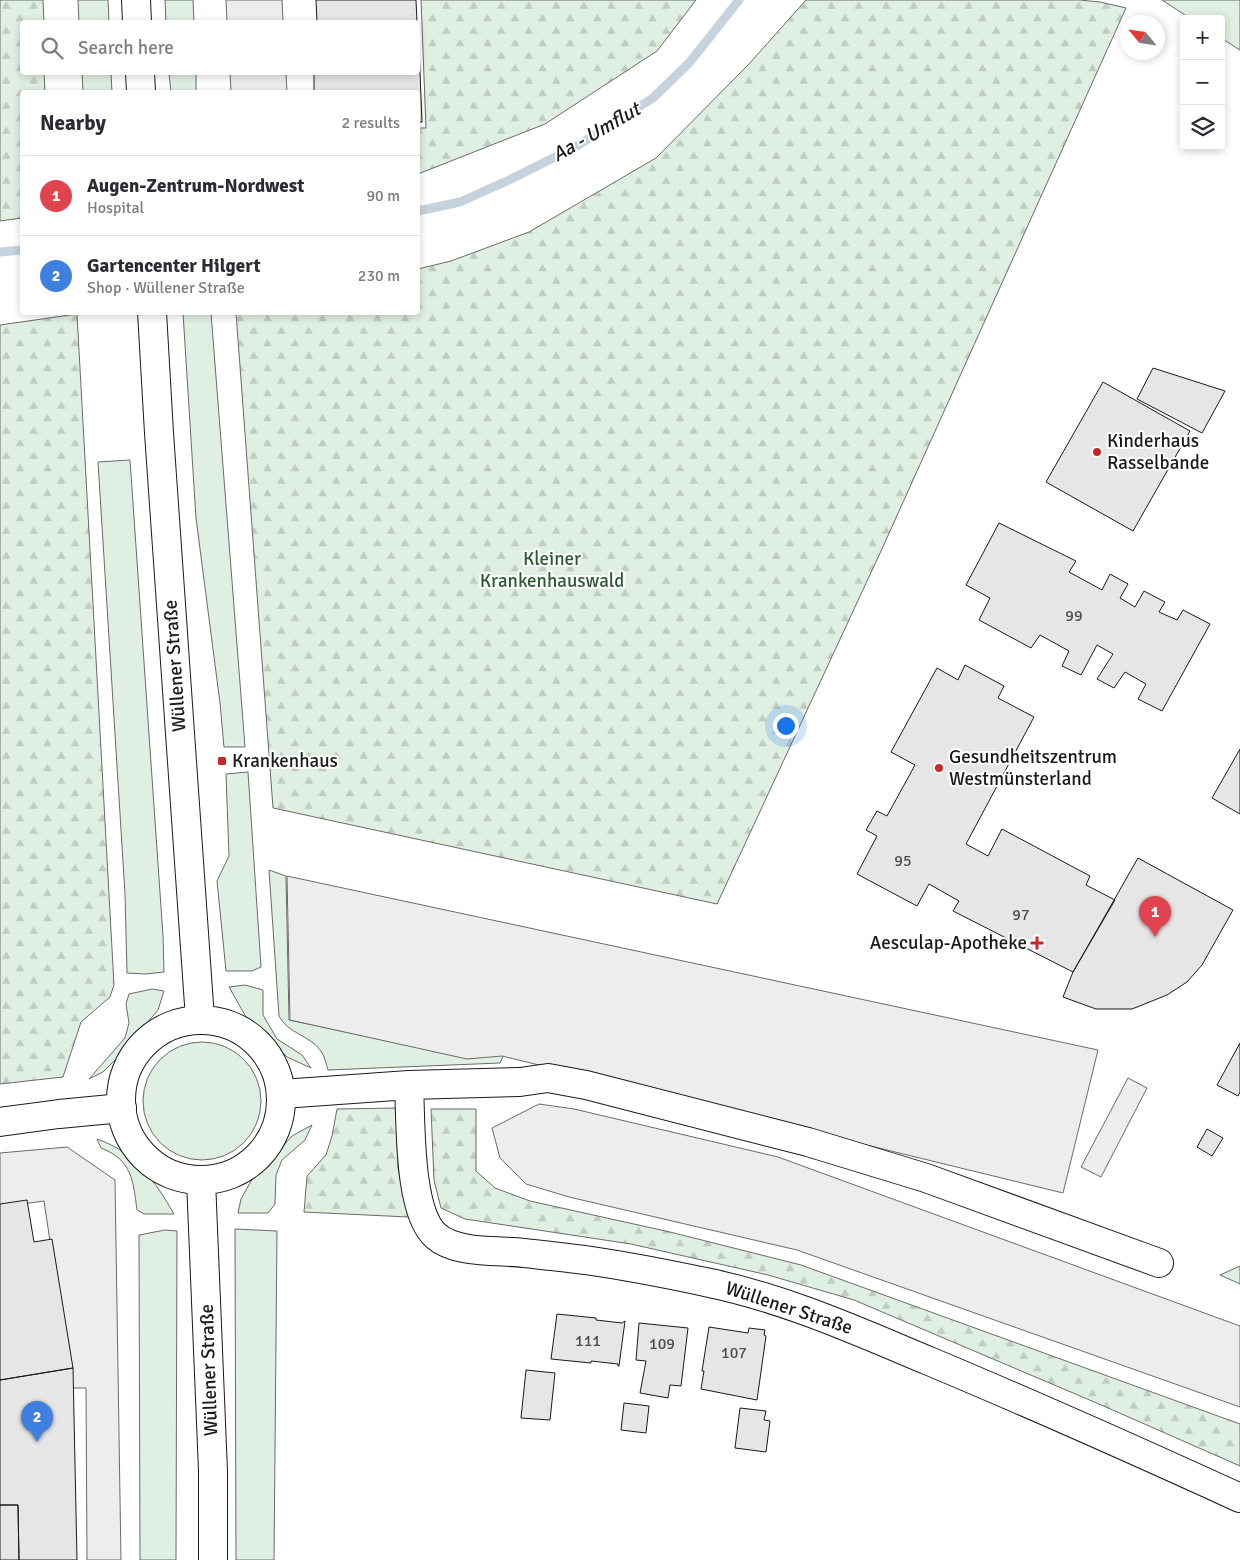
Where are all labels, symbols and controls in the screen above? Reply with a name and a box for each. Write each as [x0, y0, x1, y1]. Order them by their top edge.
north arrow [1120, 15, 1165, 60]
map controls [1180, 15, 1225, 150]
button: + [1180, 15, 1225, 60]
search box [20, 20, 420, 75]
icon: search [38, 34, 66, 62]
text: Search here [78, 36, 174, 60]
button: − [1180, 60, 1225, 105]
water label: Aa - Umflut [548, 96, 646, 167]
button: layers [1180, 105, 1225, 150]
text: Nearby [40, 110, 106, 136]
text: 2 results [341, 113, 400, 133]
text: Augen-Zentrum-Nordwest [87, 174, 304, 198]
text: 1 [52, 186, 60, 206]
text: 90 m [366, 186, 400, 206]
text: Hospital [87, 198, 144, 218]
text: Gartencenter Hilgert [87, 254, 261, 278]
text: 2 [52, 266, 60, 286]
text: 230 m [358, 266, 400, 286]
text: Shop · Wüllener Straße [87, 278, 245, 298]
place label: Kinderhaus Rasselbande [1107, 429, 1209, 475]
marker: Kinderhaus Rasselbande [1091, 446, 1103, 458]
park label: Kleiner Krankenhauswald [480, 547, 624, 593]
street label: Wüllener Straße [158, 599, 192, 733]
house number: 99 [1065, 606, 1083, 626]
your location [773, 713, 799, 739]
place label: Gesundheitszentrum Westmünsterland [949, 745, 1117, 791]
place label: Krankenhaus [232, 749, 338, 773]
marker: Krankenhaus [216, 755, 228, 767]
marker: Gesundheitszentrum Westmünsterland [933, 762, 945, 774]
house number: 95 [894, 851, 912, 871]
pin: 1 [1139, 896, 1171, 937]
house number: 97 [1012, 905, 1030, 925]
place label: Aesculap-Apotheke [870, 931, 1027, 955]
marker: Aesculap-Apotheke [1031, 937, 1043, 949]
street label: Wüllener Straße [722, 1276, 856, 1340]
street label: Wüllener Straße [195, 1303, 223, 1437]
house number: 111 [575, 1331, 601, 1351]
house number: 109 [649, 1334, 675, 1354]
house number: 107 [721, 1343, 747, 1363]
pin: 2 [21, 1401, 53, 1442]

